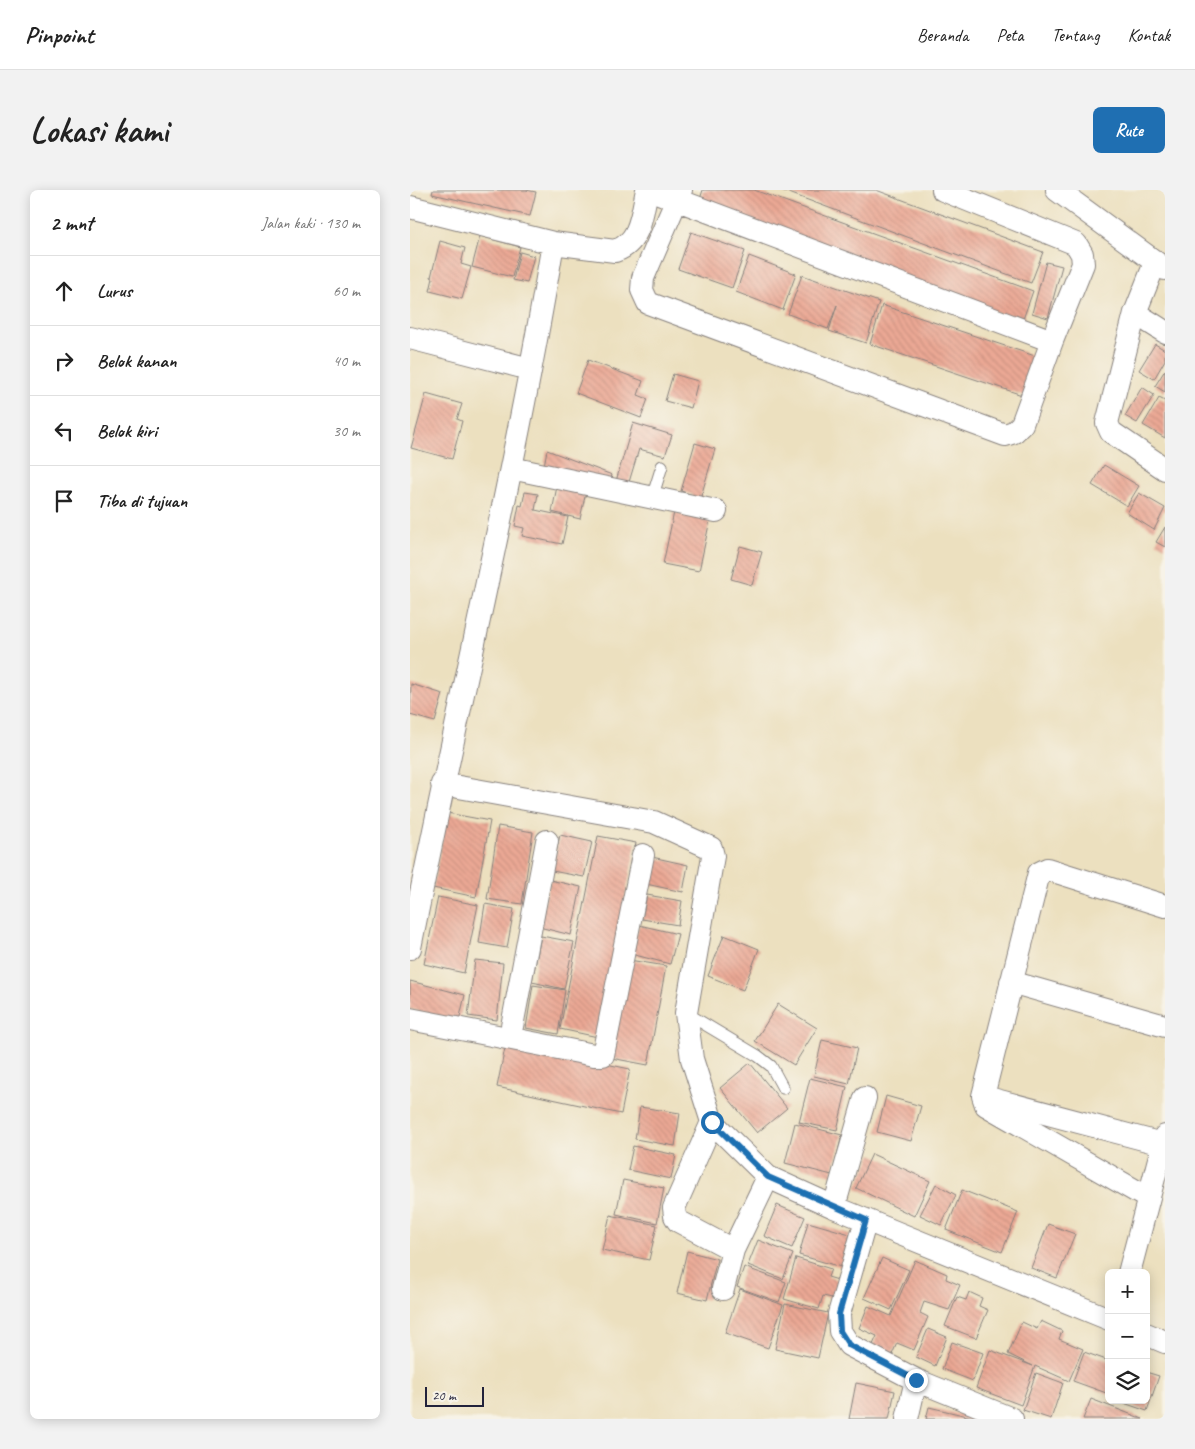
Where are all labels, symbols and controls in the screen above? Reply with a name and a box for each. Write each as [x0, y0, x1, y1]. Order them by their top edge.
text: Pinpoint [25, 20, 94, 50]
text: Beranda [917, 24, 968, 46]
text: Peta [996, 24, 1023, 46]
text: Tentang [1051, 24, 1100, 46]
text: Kontak [1128, 24, 1170, 46]
button: Rute [1093, 107, 1165, 153]
text: Lokasi kami [30, 108, 168, 153]
text: 2 mnt [50, 210, 93, 236]
text: Jalan kaki · 130 m [262, 213, 360, 233]
icon: ahead [50, 277, 78, 305]
text: Lurus [97, 279, 132, 303]
text: 60 m [333, 281, 360, 301]
icon: right [50, 347, 78, 375]
text: Belok kanan [97, 349, 176, 373]
text: 40 m [333, 351, 360, 371]
icon: left [50, 417, 78, 445]
text: Belok kiri [97, 419, 157, 443]
text: 30 m [333, 421, 360, 441]
icon: arrive [50, 487, 78, 515]
text: Tiba di tujuan [97, 489, 187, 513]
route start [701, 1111, 724, 1134]
map controls [1105, 1269, 1150, 1404]
button: + [1105, 1269, 1150, 1314]
button: − [1105, 1314, 1150, 1359]
button: layers [1105, 1359, 1150, 1404]
route end [905, 1369, 928, 1392]
scale bar [425, 1384, 484, 1407]
text: 20 m [432, 1387, 456, 1404]

